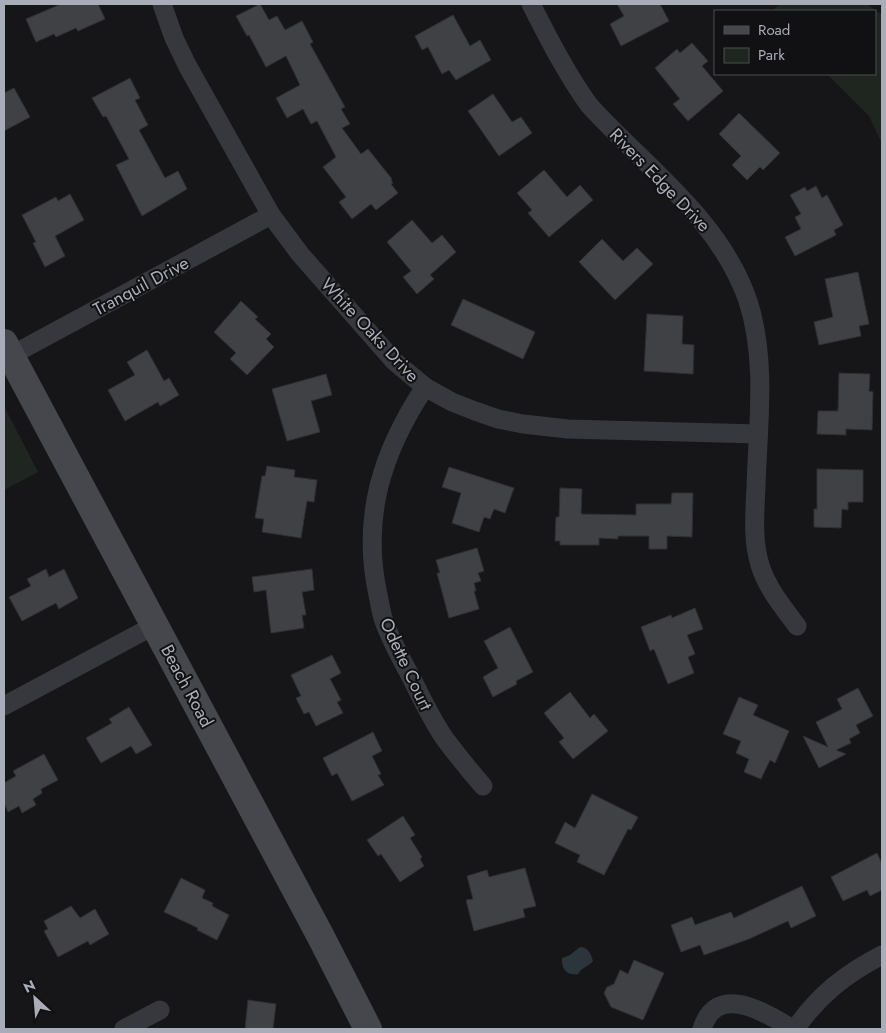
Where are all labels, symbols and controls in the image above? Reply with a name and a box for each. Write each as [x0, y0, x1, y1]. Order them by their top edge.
legend [714, 10, 876, 75]
text: Road [758, 19, 790, 41]
text: Park [758, 44, 785, 66]
street label: Rivers Edge Drive [604, 122, 716, 238]
street label: Tranquil Drive [88, 250, 194, 322]
street label: White Oaks Drive [315, 272, 425, 388]
street label: Odette Court [373, 614, 439, 715]
street label: Beach Road [154, 640, 220, 732]
north arrow [10, 973, 60, 1023]
text: N [20, 975, 39, 998]

